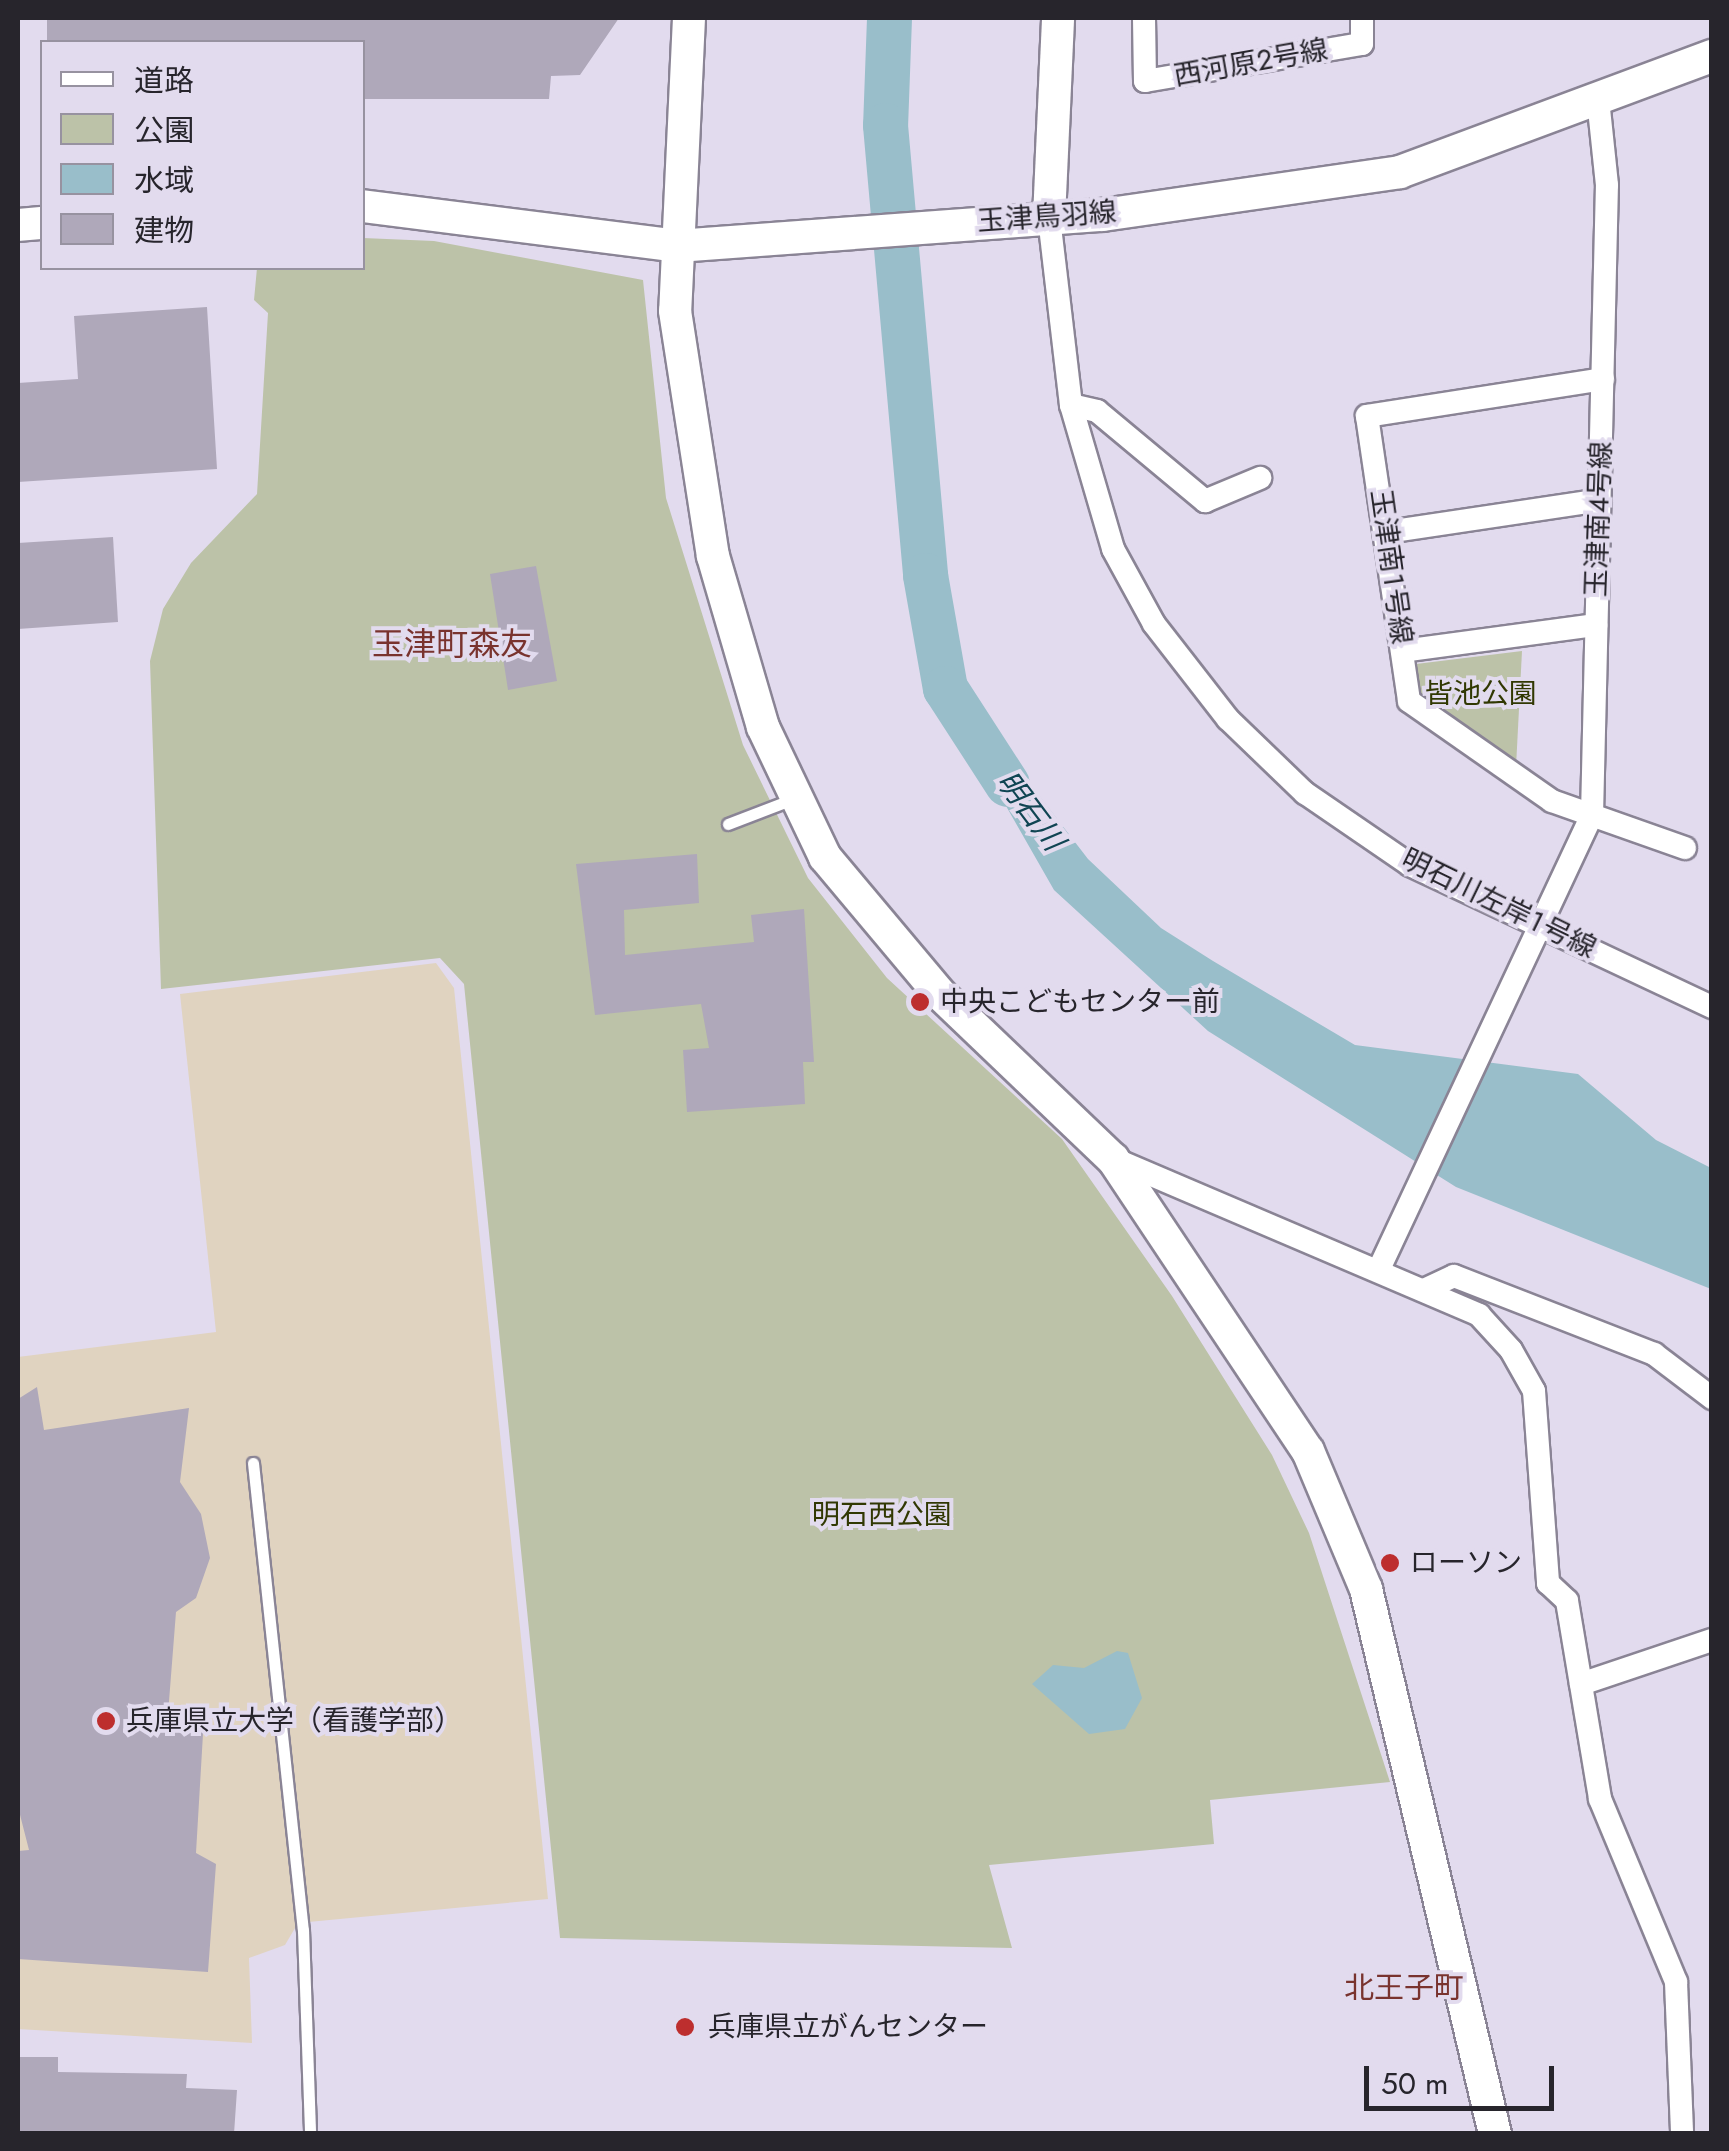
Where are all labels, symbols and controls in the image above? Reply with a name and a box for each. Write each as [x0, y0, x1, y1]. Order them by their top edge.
street label: 西河原２号線 [1171, 33, 1331, 93]
legend [40, 40, 365, 270]
text: 道路 [134, 59, 194, 102]
text: 公園 [134, 109, 194, 152]
text: 水域 [134, 159, 194, 202]
street label: 玉津鳥羽線 [976, 195, 1118, 239]
text: 建物 [134, 209, 194, 252]
street label: 玉津南４号線 [1579, 440, 1619, 598]
street label: 玉津南１号線 [1363, 487, 1419, 647]
district label: 玉津町森友 [372, 625, 532, 663]
park label: 皆池公園 [1425, 677, 1537, 711]
water label: 明石川 [989, 764, 1071, 858]
street label: 明石川左岸１号線 [1396, 842, 1602, 966]
place label: 中央こどもセンター前 [940, 985, 1220, 1019]
marker: 中央こどもセンター前 [909, 991, 931, 1013]
park label: 明石西公園 [812, 1498, 952, 1532]
place label: ローソン [1410, 1546, 1522, 1580]
marker: ローソン [1379, 1552, 1401, 1574]
place label: 兵庫県立大学（看護学部） [126, 1704, 462, 1738]
marker: 兵庫県立大学（看護学部） [95, 1710, 117, 1732]
district label: 北王子町 [1344, 1970, 1464, 2006]
place label: 兵庫県立がんセンター [708, 2010, 988, 2044]
marker: 兵庫県立がんセンター [672, 2014, 698, 2040]
scale bar [1369, 2046, 1559, 2108]
text: 50 m [1381, 2062, 1448, 2105]

